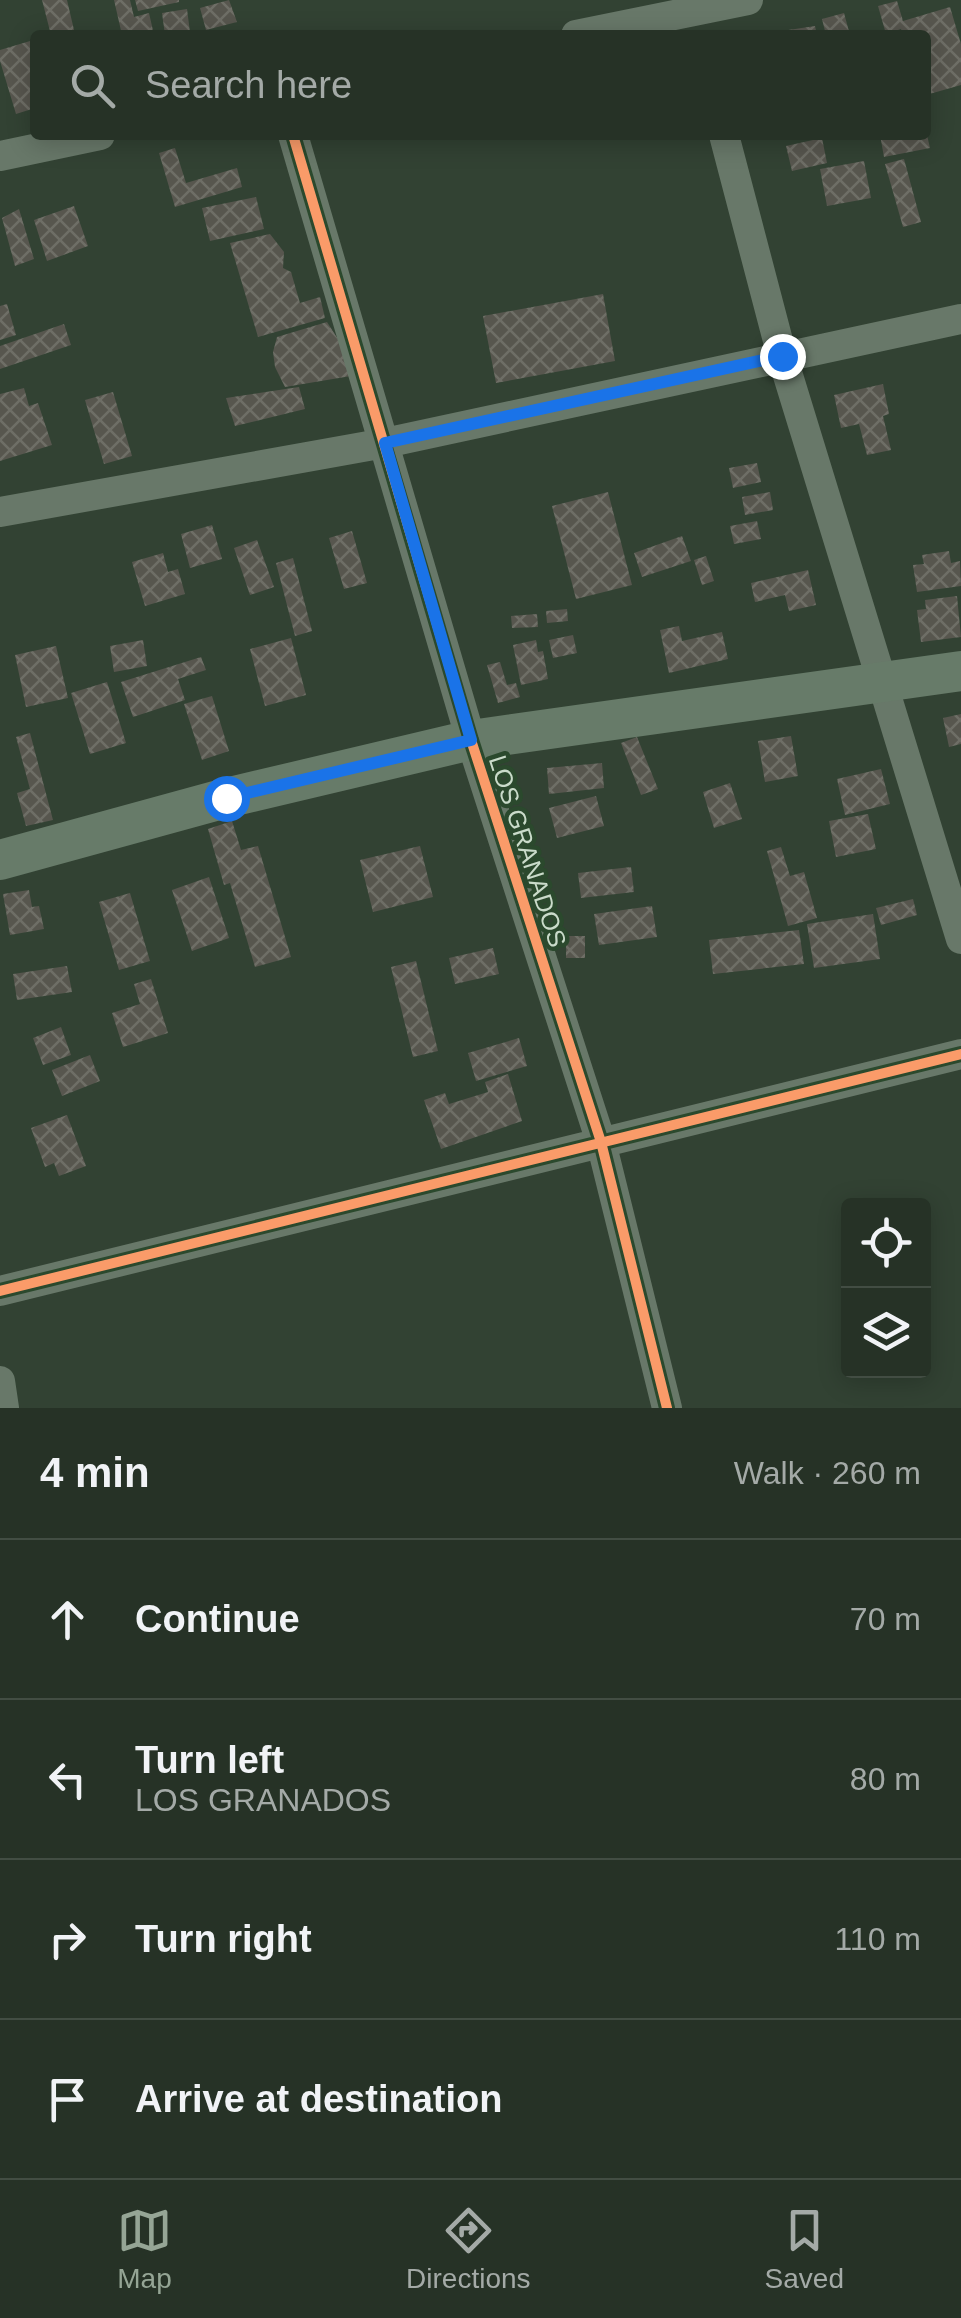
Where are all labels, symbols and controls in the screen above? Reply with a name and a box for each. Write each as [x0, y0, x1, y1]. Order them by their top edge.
search box [30, 30, 931, 140]
icon: search [65, 58, 120, 113]
text: Search here [145, 64, 352, 106]
route end [760, 334, 806, 380]
street label: LOS GRANADOS [484, 752, 572, 950]
route start [204, 776, 250, 822]
map controls [841, 1198, 931, 1378]
button: locate [841, 1198, 931, 1288]
button: layers [841, 1288, 931, 1378]
text: 4 min [40, 1449, 150, 1496]
text: Walk · 260 m [734, 1455, 921, 1491]
icon: ahead [40, 1592, 95, 1647]
text: Continue [135, 1598, 300, 1640]
text: 70 m [850, 1601, 921, 1637]
text: Turn left [135, 1739, 284, 1781]
icon: left [40, 1752, 95, 1807]
text: 80 m [850, 1761, 921, 1797]
text: LOS GRANADOS [135, 1782, 391, 1818]
icon: right [40, 1912, 95, 1967]
text: Turn right [135, 1918, 312, 1960]
text: 110 m [834, 1921, 921, 1957]
icon: arrive [40, 2072, 95, 2127]
text: Arrive at destination [135, 2078, 502, 2120]
tab: Map [117, 2203, 172, 2295]
tab: Directions [406, 2203, 531, 2295]
tab: Saved [765, 2203, 844, 2295]

